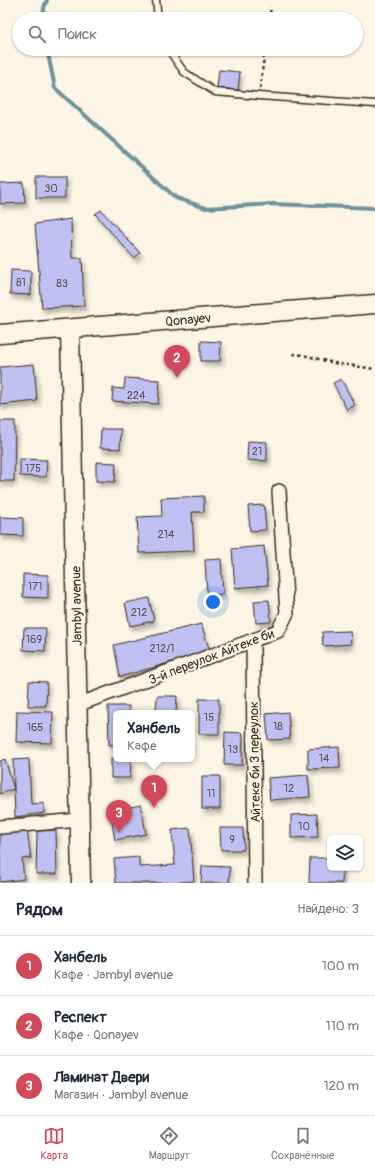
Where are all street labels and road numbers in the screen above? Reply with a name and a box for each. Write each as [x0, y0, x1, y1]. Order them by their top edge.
street label: Qonayev [165, 310, 212, 330]
street label: Jambyl avenue [68, 565, 86, 646]
street label: 3-й переулок Айтеке би [146, 626, 277, 688]
street label: Айтеке би 3 переулок [246, 701, 264, 823]

